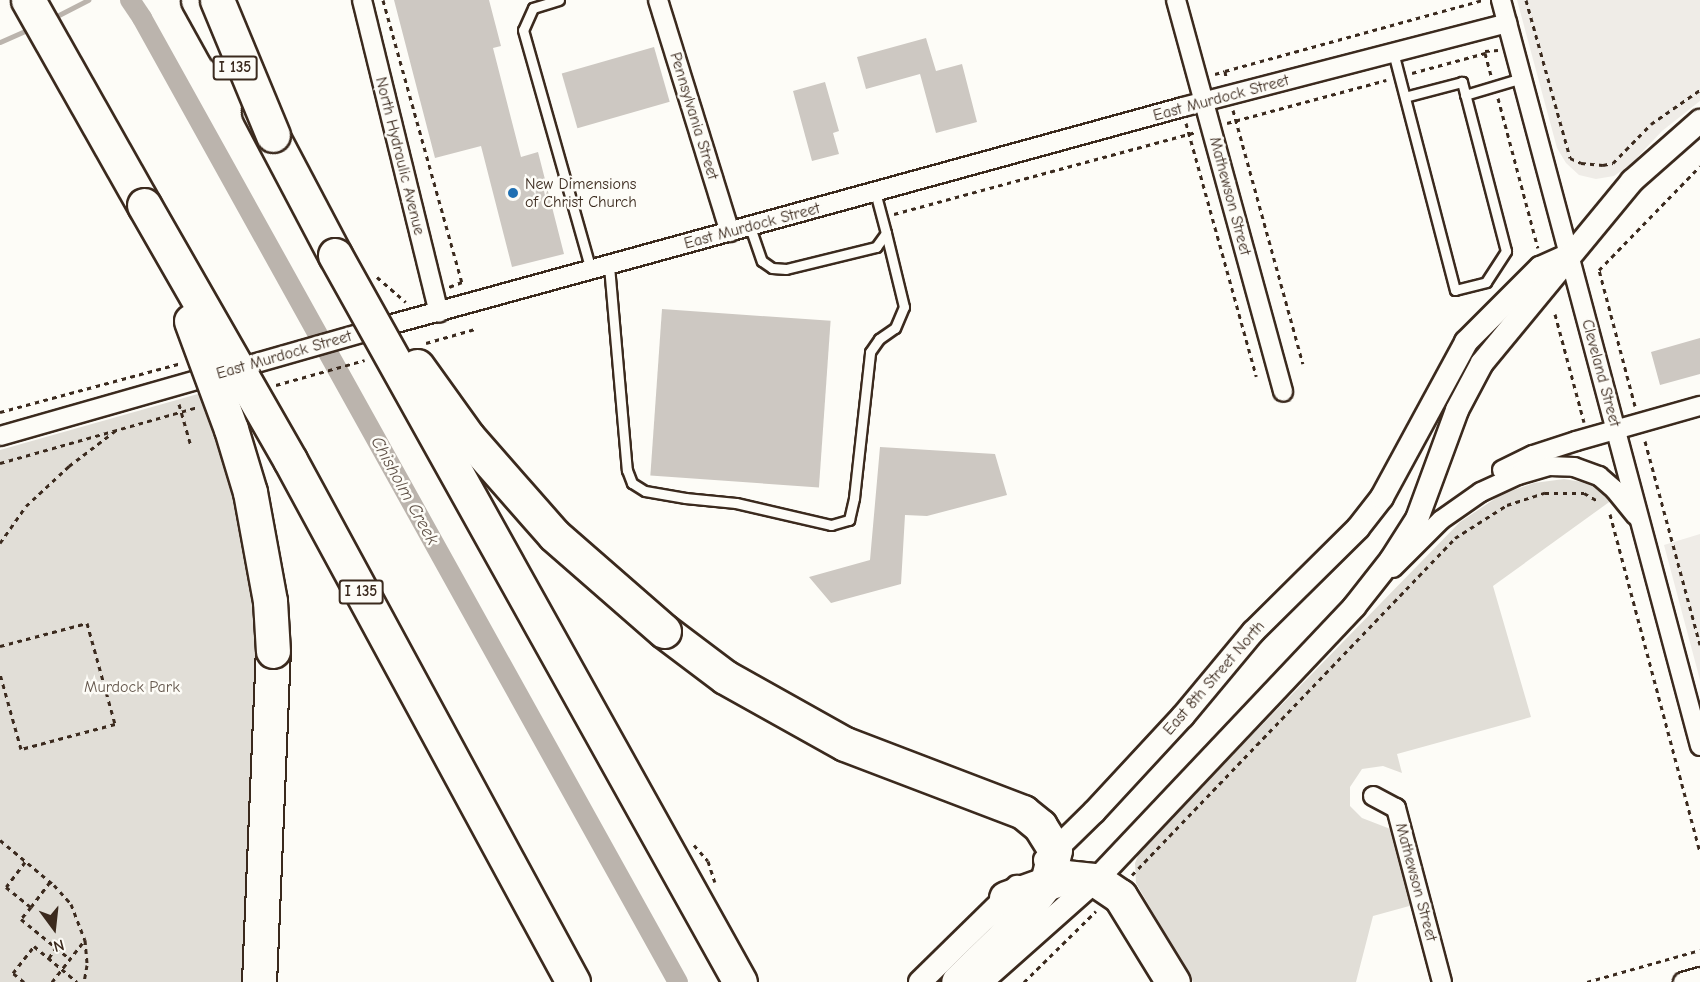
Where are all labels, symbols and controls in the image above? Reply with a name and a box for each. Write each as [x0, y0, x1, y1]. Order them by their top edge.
street label: Pennsylvania Street [666, 50, 722, 182]
road number: I 135 [212, 56, 258, 80]
street label: East Murdock Street [1151, 71, 1291, 125]
street label: North Hydraulic Avenue [371, 75, 429, 237]
street label: Mathewson Street [1205, 135, 1255, 257]
place label: New Dimensions of Christ Church [525, 174, 637, 212]
marker: New Dimensions of Christ Church [506, 186, 520, 200]
street label: East Murdock Street [682, 199, 822, 253]
street label: Cleveland Street [1577, 317, 1625, 429]
street label: East Murdock Street [214, 327, 354, 383]
water label: Chisholm Creek [365, 433, 443, 549]
road number: I 135 [338, 580, 384, 604]
street label: East 8th Street North [1159, 617, 1269, 739]
park label: Murdock Park [84, 677, 180, 697]
street label: Mathewson Street [1391, 821, 1441, 943]
north arrow [24, 898, 84, 958]
text: N [51, 935, 66, 955]

